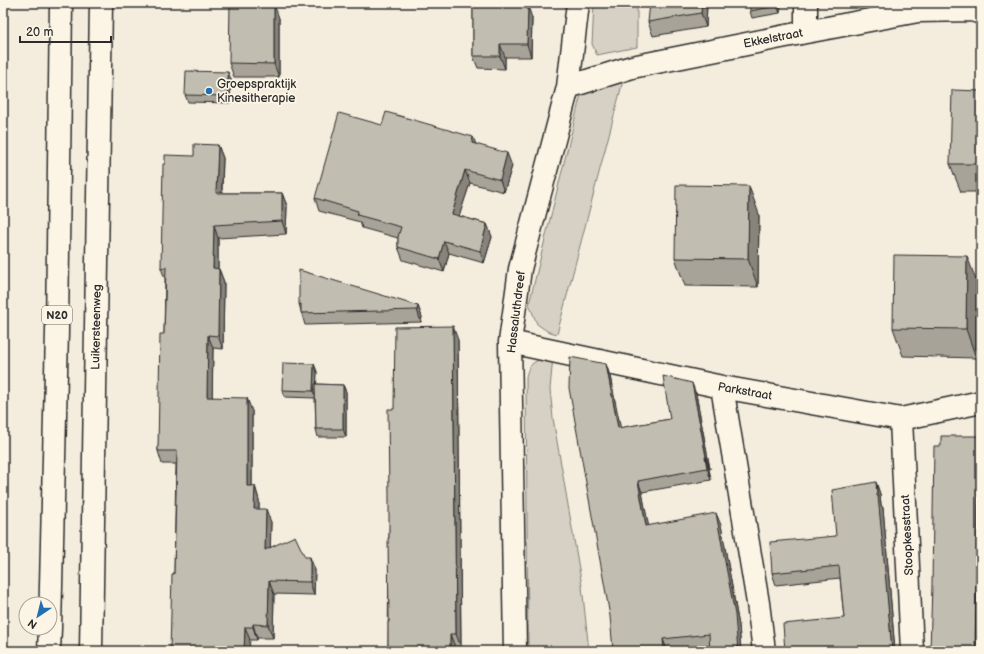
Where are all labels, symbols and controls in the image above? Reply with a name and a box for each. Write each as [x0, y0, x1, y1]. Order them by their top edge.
scale bar [20, 18, 111, 44]
text: 20 m [26, 25, 53, 40]
street label: Ekkelstraat [742, 25, 804, 52]
place label: Groepspraktijk Kinesitherapie [217, 77, 296, 106]
marker: Groepspraktijk Kinesitherapie [204, 86, 214, 96]
street label: Hassaluthdreef [504, 270, 529, 354]
street label: Luikersteenweg [88, 284, 105, 370]
road number: N20 [42, 306, 72, 324]
street label: Parkstraat [716, 379, 774, 404]
street label: Stoopkesstraat [898, 494, 917, 576]
north arrow [18, 596, 58, 636]
text: N [25, 616, 40, 631]

